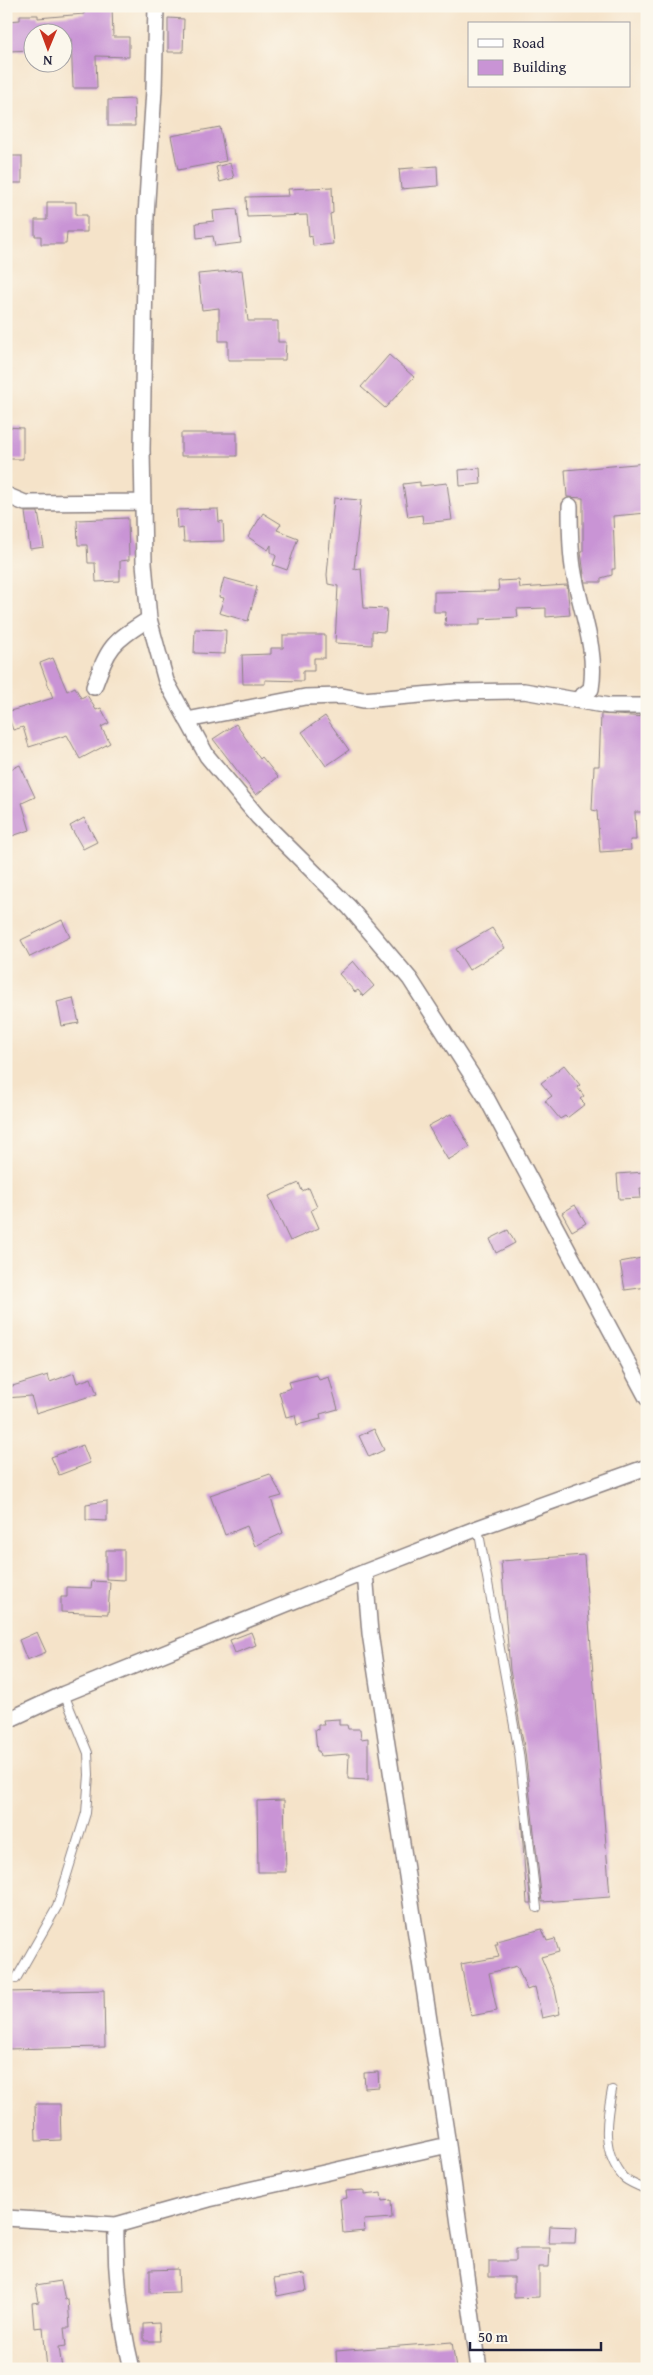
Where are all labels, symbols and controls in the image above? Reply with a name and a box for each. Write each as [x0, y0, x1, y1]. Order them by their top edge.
north arrow [22, 22, 72, 72]
legend [468, 22, 630, 88]
text: Road [513, 32, 544, 53]
text: N [42, 51, 53, 71]
text: Building [513, 56, 567, 77]
scale bar [470, 2320, 602, 2352]
text: 50 m [478, 2326, 509, 2347]

